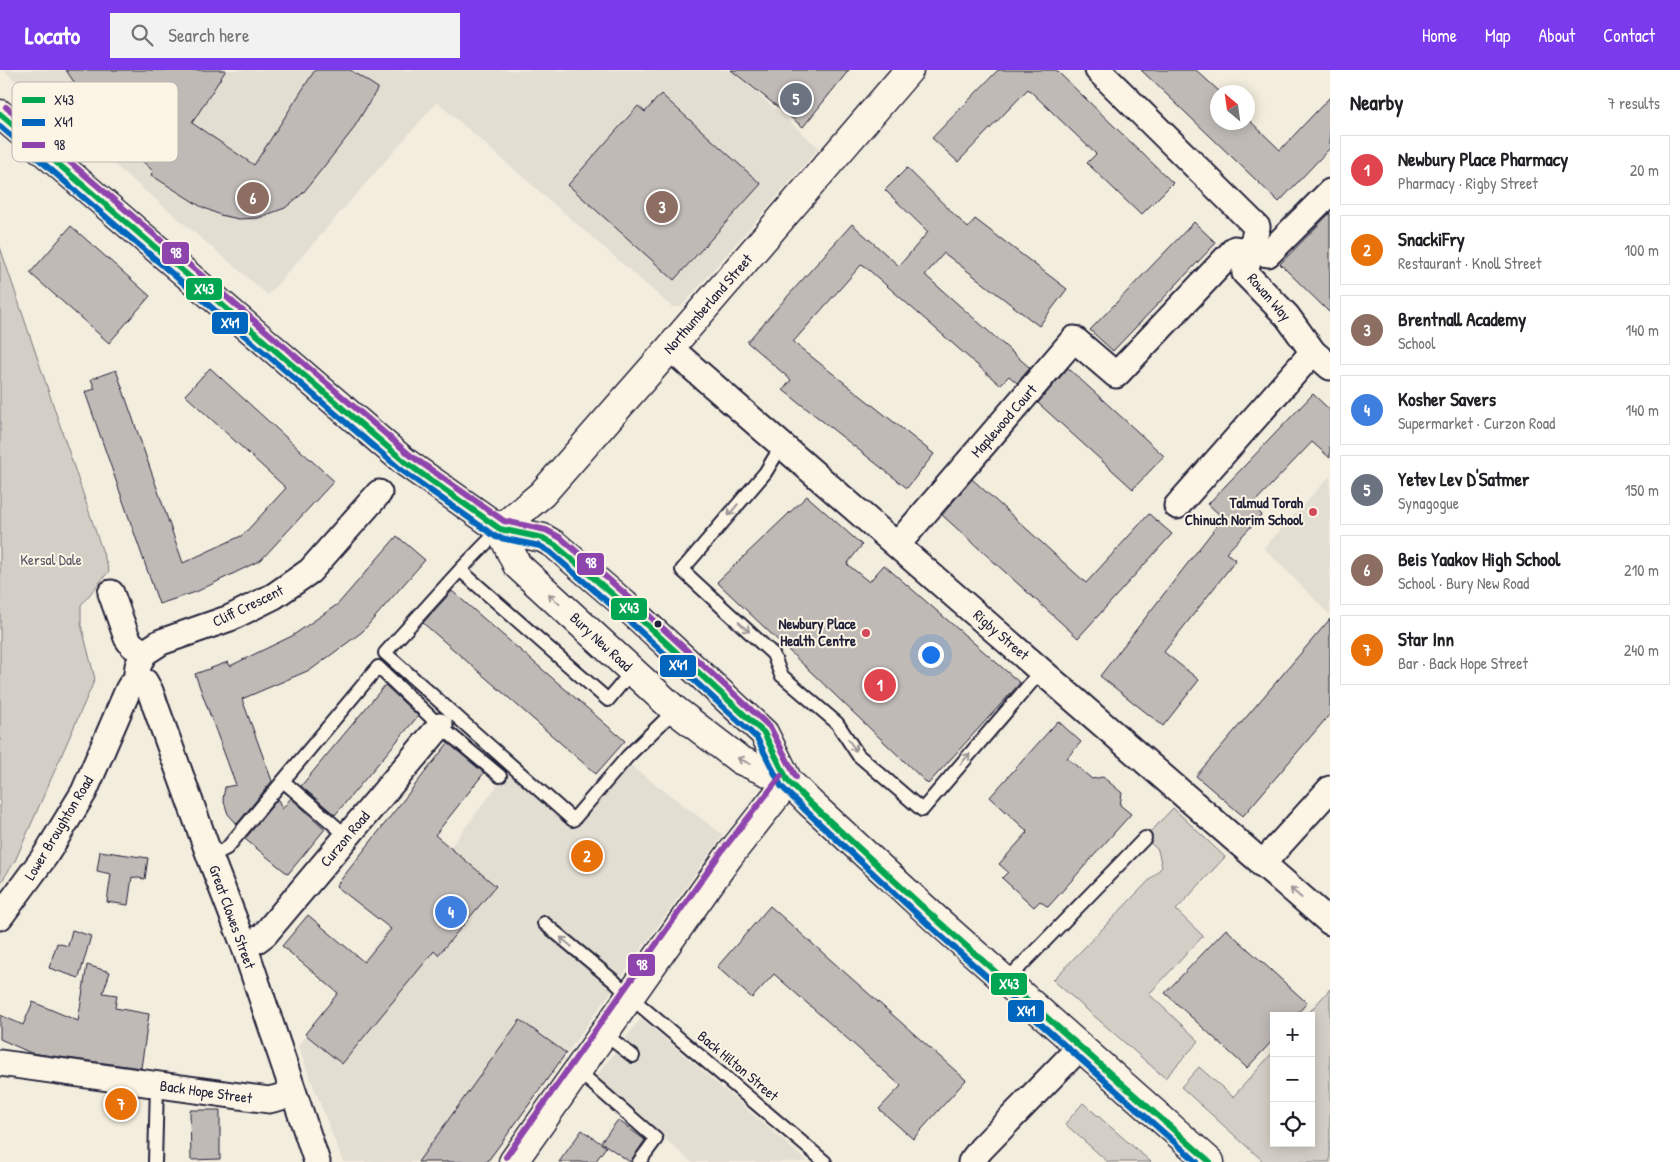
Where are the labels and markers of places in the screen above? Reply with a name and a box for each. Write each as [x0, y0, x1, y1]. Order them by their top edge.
pin: 5 [780, 80, 812, 118]
pin: 6 [237, 179, 269, 217]
pin: 3 [646, 188, 678, 226]
place label: Talmud Torah Chinuch Norim School [1185, 492, 1304, 530]
marker: Talmud Torah Chinuch Norim School [1307, 506, 1319, 518]
place label: Newbury Place Health Centre [778, 613, 856, 651]
unlabelled marker [653, 619, 663, 629]
marker: Newbury Place Health Centre [860, 627, 872, 639]
pin: 1 [864, 666, 896, 704]
pin: 2 [571, 837, 603, 875]
pin: 4 [435, 893, 467, 931]
pin: 7 [105, 1085, 137, 1123]

